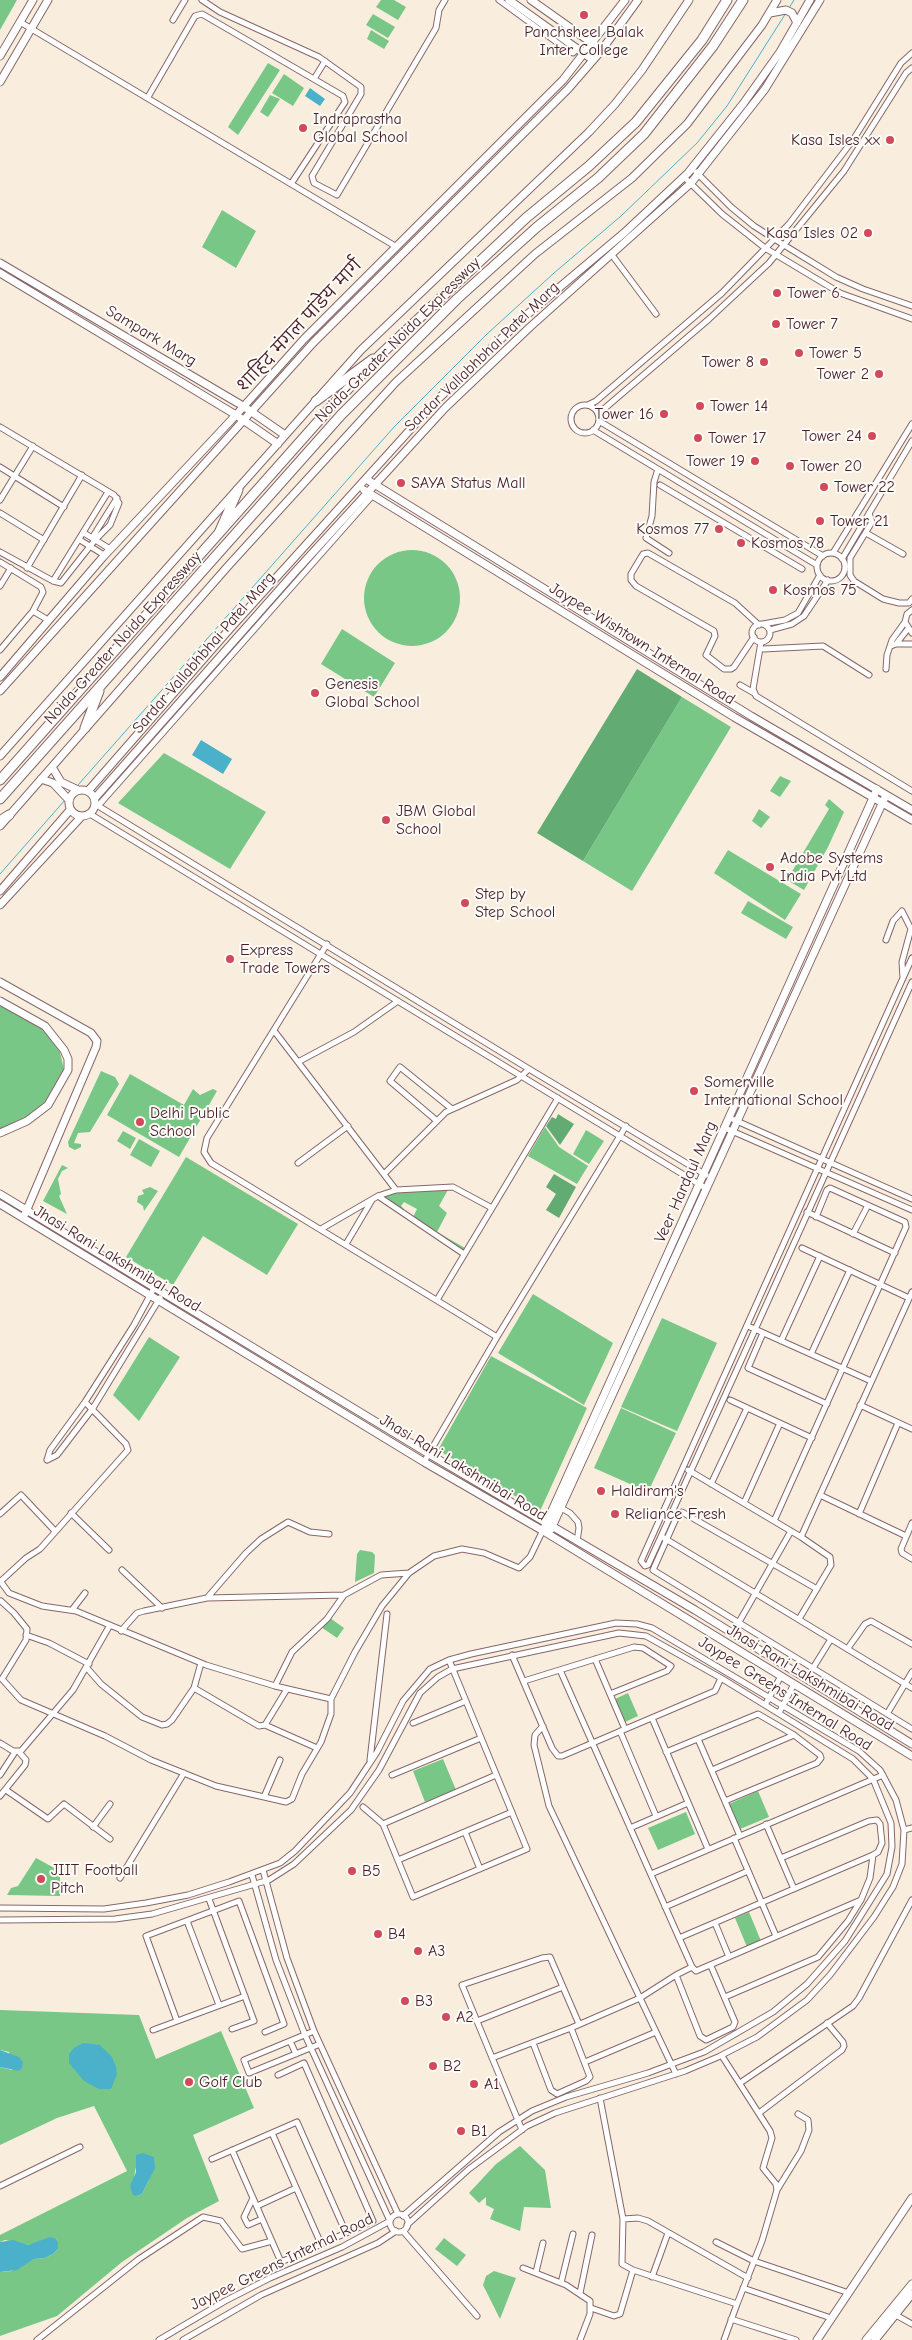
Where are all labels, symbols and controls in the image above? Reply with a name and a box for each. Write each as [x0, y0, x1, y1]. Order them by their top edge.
marker: Panchsheel Balak Inter College [578, 9, 590, 21]
place label: Panchsheel Balak Inter College [524, 22, 644, 60]
place label: Indraprastha Global School [313, 109, 408, 147]
marker: Indraprastha Global School [297, 122, 309, 134]
place label: Kasa Isles xx [791, 130, 880, 150]
marker: Kasa Isles xx [884, 134, 896, 146]
place label: Kasa Isles 02 [766, 223, 858, 243]
marker: Kasa Isles 02 [862, 227, 874, 239]
street label: Noida-Greater Noida Expressway [311, 253, 485, 427]
street label: शाहिद मंगल पांडेय मार्ग [234, 256, 366, 396]
street label: Sardar Vallabhbhai Patel Marg [401, 278, 563, 436]
place label: Tower 6 [787, 283, 840, 303]
marker: Tower 6 [771, 287, 783, 299]
street label: Sampark Marg [102, 301, 200, 371]
place label: Tower 7 [786, 314, 838, 334]
marker: Tower 7 [770, 318, 782, 330]
place label: Tower 5 [809, 343, 862, 363]
marker: Tower 5 [793, 347, 805, 359]
place label: Tower 8 [702, 352, 754, 372]
marker: Tower 8 [758, 356, 770, 368]
place label: Tower 2 [816, 364, 869, 384]
marker: Tower 2 [873, 368, 885, 380]
place label: Tower 14 [710, 396, 768, 416]
marker: Tower 14 [694, 400, 706, 412]
place label: Tower 16 [595, 404, 654, 424]
marker: Tower 16 [658, 408, 670, 420]
place label: Tower 24 [802, 426, 862, 446]
place label: Tower 17 [708, 428, 766, 448]
marker: Tower 24 [866, 430, 878, 442]
marker: Tower 17 [692, 432, 704, 444]
place label: Tower 19 [686, 451, 745, 471]
marker: Tower 19 [749, 455, 761, 467]
place label: Tower 20 [800, 456, 862, 476]
marker: Tower 20 [784, 460, 796, 472]
place label: SAYA Status Mall [411, 473, 525, 493]
marker: SAYA Status Mall [395, 477, 407, 489]
place label: Tower 22 [834, 477, 895, 497]
marker: Tower 22 [818, 481, 830, 493]
place label: Tower 21 [830, 511, 889, 531]
marker: Tower 21 [814, 515, 826, 527]
place label: Kosmos 77 [636, 519, 709, 539]
marker: Kosmos 77 [713, 523, 725, 535]
place label: Kosmos 78 [751, 533, 824, 553]
marker: Kosmos 78 [735, 537, 747, 549]
street label: Noida-Greater Noida Expressway [40, 548, 206, 728]
street label: Sardar Vallabhbhai Patel Marg [129, 568, 279, 738]
street label: Jaypee Wishtown Internal Road [545, 579, 739, 709]
place label: Kosmos 75 [783, 580, 857, 600]
marker: Kosmos 75 [767, 584, 779, 596]
place label: Genesis Global School [325, 674, 420, 712]
marker: Genesis Global School [309, 687, 321, 699]
place label: JBM Global School [396, 801, 476, 839]
marker: JBM Global School [380, 814, 392, 826]
place label: Adobe Systems India Pvt Ltd [780, 848, 883, 886]
marker: Adobe Systems India Pvt Ltd [764, 861, 776, 873]
place label: Step by Step School [475, 884, 555, 922]
marker: Step by Step School [459, 897, 471, 909]
place label: Express Trade Towers [240, 940, 330, 978]
marker: Express Trade Towers [224, 953, 236, 965]
place label: Somerville International School [704, 1072, 843, 1110]
marker: Somerville International School [688, 1085, 700, 1097]
place label: Delhi Public School [150, 1103, 230, 1141]
marker: Delhi Public School [134, 1116, 146, 1128]
street label: Veer Hardaul Marg [651, 1118, 721, 1246]
street label: Jhasi Rani Lakshmibai Road [30, 1201, 204, 1317]
street label: Jhasi Rani Lakshmibai Road [376, 1410, 550, 1526]
place label: Haldiram's [611, 1481, 684, 1501]
marker: Haldiram's [595, 1485, 607, 1497]
place label: Reliance Fresh [625, 1504, 726, 1524]
marker: Reliance Fresh [609, 1508, 621, 1520]
street label: Jhasi Rani Lakshmibai Road [723, 1620, 897, 1736]
street label: Jaypee Greens Internal Road [695, 1633, 875, 1755]
place label: JIIT Football Pitch [51, 1860, 138, 1898]
place label: B5 [362, 1861, 381, 1881]
marker: B5 [346, 1865, 358, 1877]
marker: JIIT Football Pitch [35, 1873, 47, 1885]
place label: B4 [388, 1924, 406, 1944]
marker: B4 [372, 1928, 384, 1940]
place label: A3 [428, 1941, 445, 1961]
marker: A3 [412, 1945, 424, 1957]
place label: B3 [415, 1991, 433, 2011]
marker: B3 [399, 1995, 411, 2007]
place label: A2 [456, 2007, 474, 2027]
marker: A2 [440, 2011, 452, 2023]
place label: B2 [443, 2056, 461, 2076]
marker: B2 [427, 2060, 439, 2072]
place label: Golf Club [199, 2072, 262, 2092]
place label: A1 [484, 2074, 500, 2094]
marker: Golf Club [183, 2076, 195, 2088]
marker: A1 [468, 2078, 480, 2090]
place label: B1 [471, 2121, 487, 2141]
marker: B1 [455, 2125, 467, 2137]
street label: Jaypee Greens Internal Road [187, 2209, 377, 2315]

